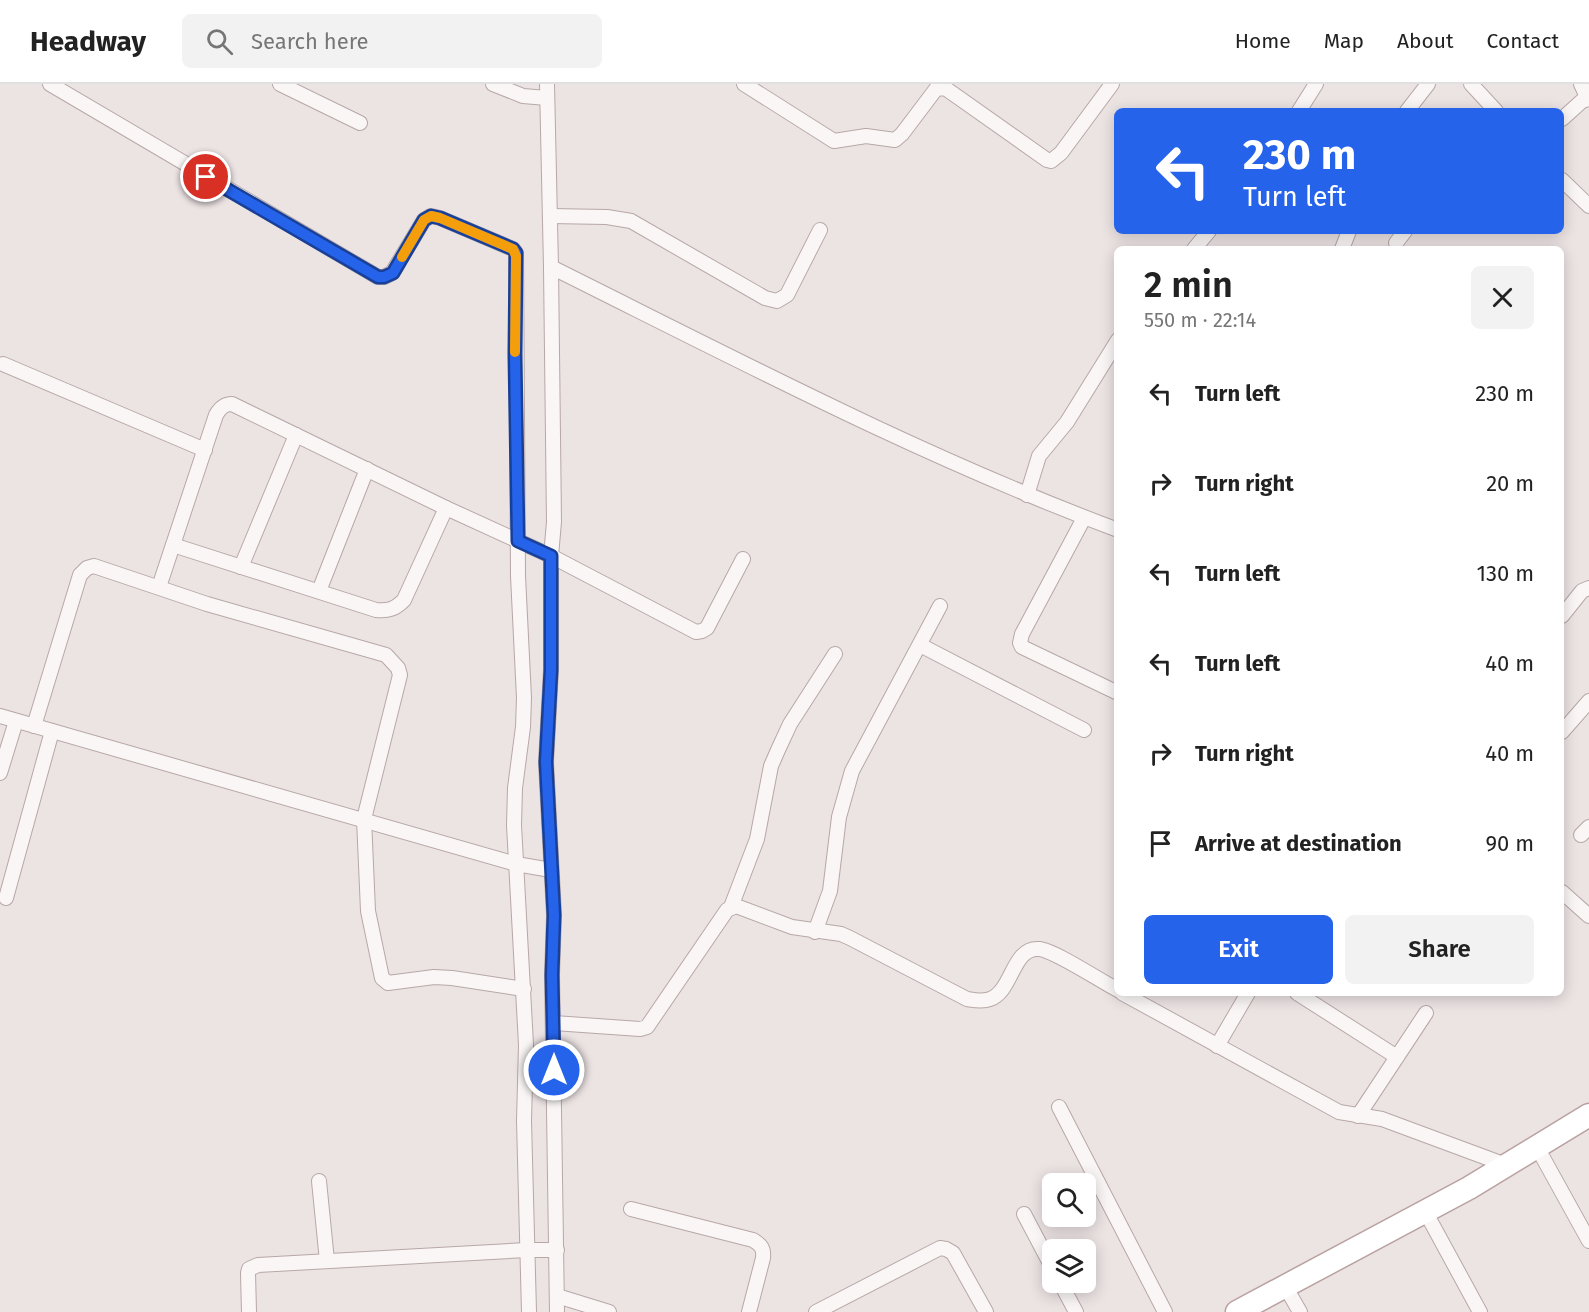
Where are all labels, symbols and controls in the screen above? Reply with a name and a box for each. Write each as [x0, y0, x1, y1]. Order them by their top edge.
search box [182, 14, 602, 68]
text: Headway [30, 25, 146, 58]
icon: search [203, 25, 236, 58]
text: Search here [251, 28, 369, 55]
text: Home [1235, 28, 1291, 54]
text: Map [1324, 28, 1364, 54]
text: About [1397, 28, 1454, 54]
text: Contact [1487, 28, 1559, 54]
text: 230 m [1243, 130, 1356, 180]
icon: left [1144, 132, 1222, 210]
pin [180, 151, 231, 202]
icon: arrive [189, 160, 222, 193]
text: Turn left [1243, 181, 1346, 213]
text: 2 min [1144, 263, 1233, 307]
button: close [1471, 266, 1534, 329]
text: 550 m · 22:14 [1144, 308, 1256, 332]
icon: left [1144, 377, 1177, 410]
text: Turn left [1195, 380, 1280, 407]
text: 230 m [1475, 380, 1534, 407]
icon: right [1144, 467, 1177, 500]
text: Turn right [1195, 470, 1294, 497]
text: 20 m [1486, 470, 1534, 497]
icon: left [1144, 557, 1177, 590]
text: Turn left [1195, 560, 1280, 587]
text: 130 m [1477, 560, 1534, 587]
icon: left [1144, 647, 1177, 680]
text: Turn left [1195, 650, 1280, 677]
text: 40 m [1485, 650, 1534, 677]
icon: right [1144, 737, 1177, 770]
text: Turn right [1195, 740, 1294, 767]
text: 40 m [1485, 740, 1534, 767]
icon: arrive [1144, 827, 1177, 860]
text: Arrive at destination [1195, 830, 1402, 857]
text: 90 m [1485, 830, 1534, 857]
button: Exit [1144, 915, 1333, 984]
button: Share [1345, 915, 1534, 984]
position arrow [522, 1038, 586, 1102]
map controls [1042, 1173, 1096, 1293]
button: search [1042, 1173, 1096, 1227]
button: layers [1042, 1239, 1096, 1293]

